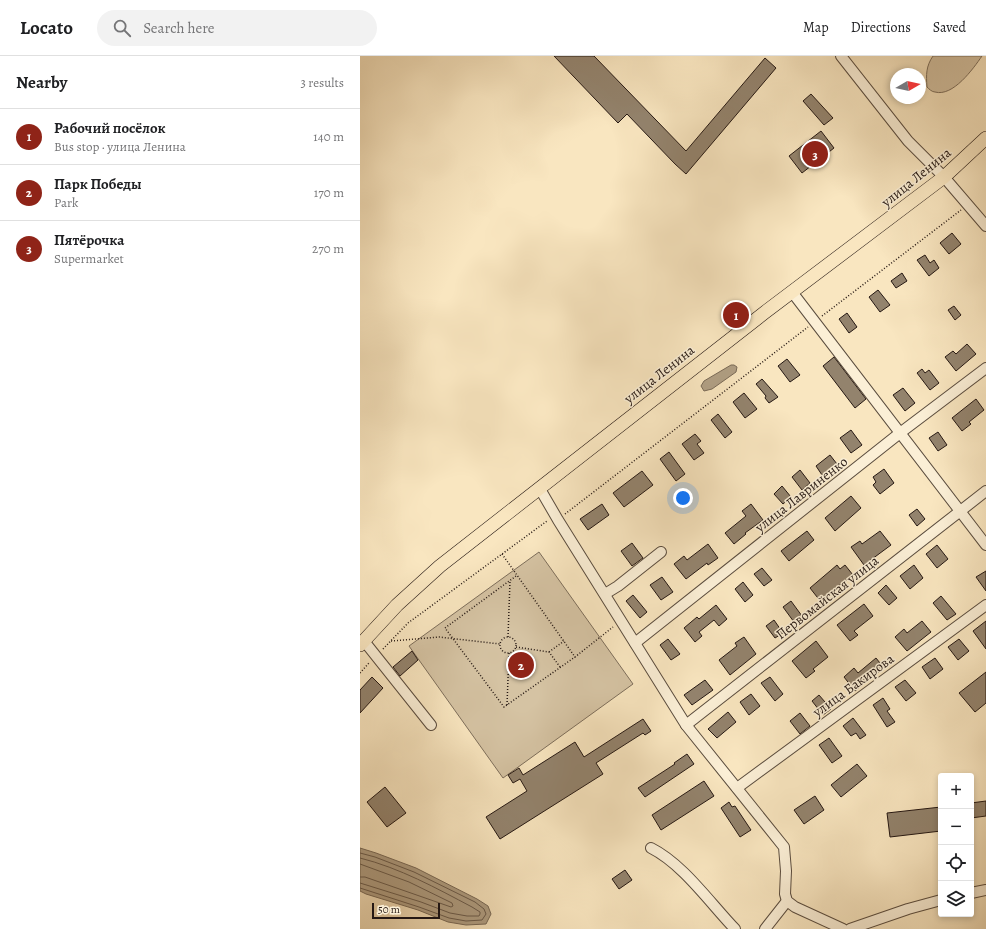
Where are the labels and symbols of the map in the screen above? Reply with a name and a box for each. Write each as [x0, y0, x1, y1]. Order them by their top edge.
north arrow [890, 68, 926, 104]
pin: 3 [802, 139, 828, 169]
street label: улица Ленина [877, 143, 956, 212]
pin: 1 [723, 300, 749, 330]
street label: улица Ленина [619, 341, 699, 409]
street label: улица Лавриненко [750, 452, 852, 537]
your location [673, 488, 693, 508]
street label: Первомайская улица [772, 551, 883, 644]
street label: улица Бакирова [808, 649, 898, 722]
pin: 2 [508, 650, 534, 680]
scale bar [372, 901, 440, 920]

